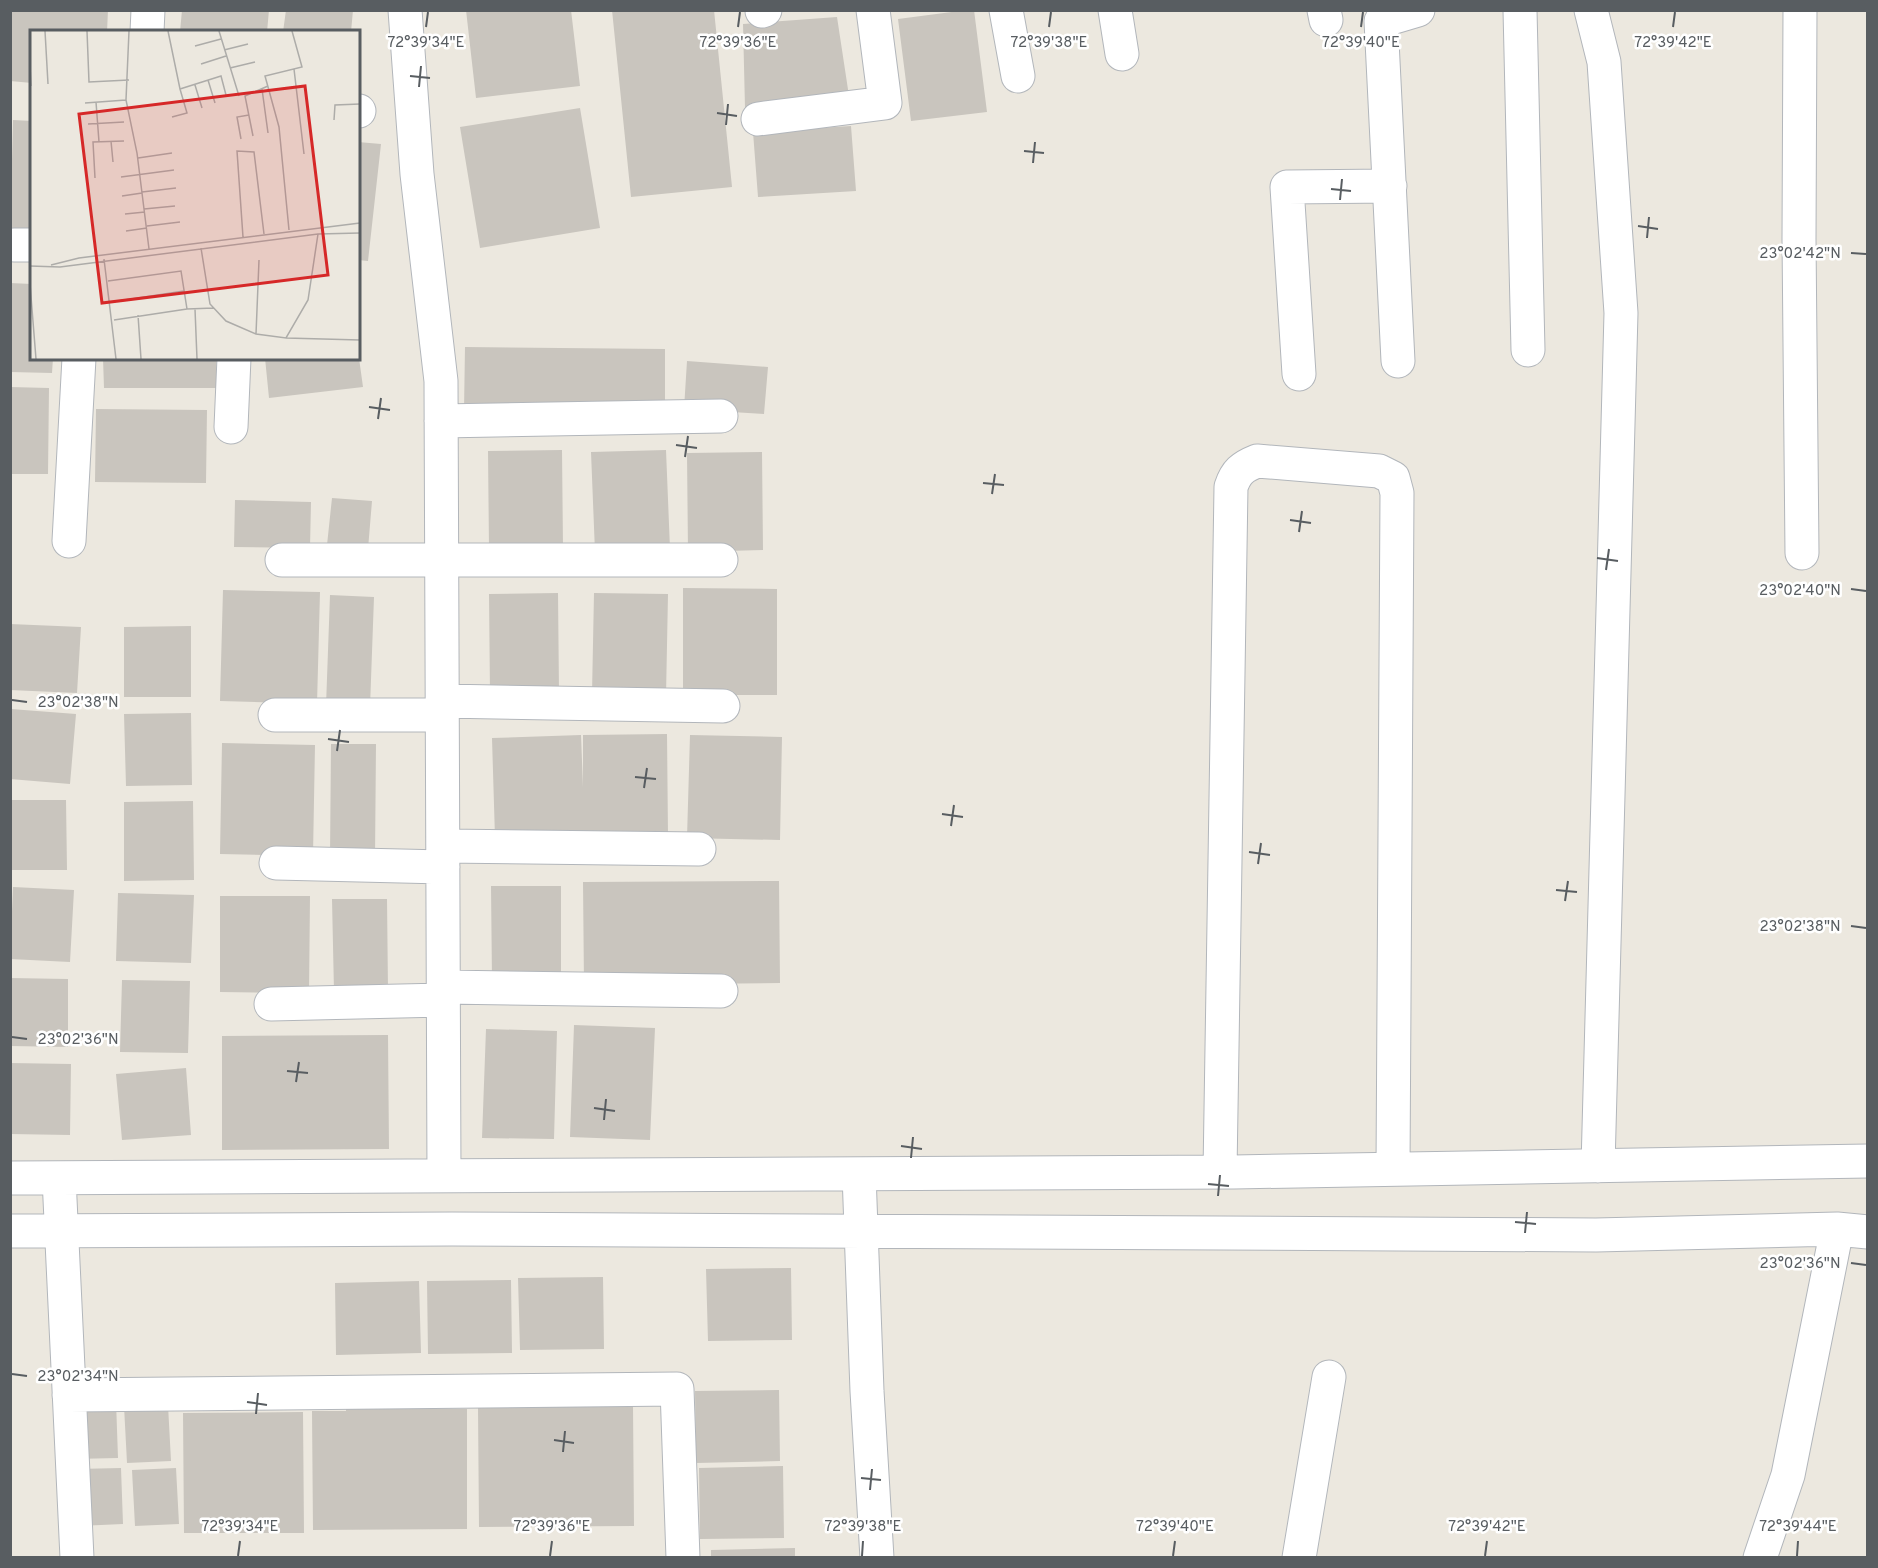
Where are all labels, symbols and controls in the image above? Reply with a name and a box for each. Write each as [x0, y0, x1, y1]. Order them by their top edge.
inset map [30, 30, 360, 360]
text: 72°39'34"E [387, 34, 465, 53]
text: 72°39'36"E [700, 34, 776, 53]
text: 72°39'38"E [1010, 34, 1088, 53]
text: 72°39'40"E [1322, 34, 1400, 53]
text: 72°39'42"E [1634, 34, 1712, 53]
text: 23°02'42"N [1759, 245, 1841, 264]
text: 23°02'40"N [1759, 582, 1841, 601]
text: 23°02'38"N [37, 694, 119, 713]
text: 23°02'38"N [1759, 918, 1841, 937]
text: 23°02'36"N [37, 1031, 119, 1050]
text: 23°02'36"N [1759, 1255, 1841, 1274]
text: 23°02'34"N [37, 1368, 119, 1387]
text: 72°39'34"E [201, 1518, 279, 1537]
text: 72°39'36"E [514, 1518, 590, 1537]
text: 72°39'38"E [824, 1518, 902, 1537]
text: 72°39'40"E [1136, 1518, 1214, 1537]
text: 72°39'42"E [1448, 1518, 1526, 1537]
text: 72°39'44"E [1759, 1518, 1837, 1537]

